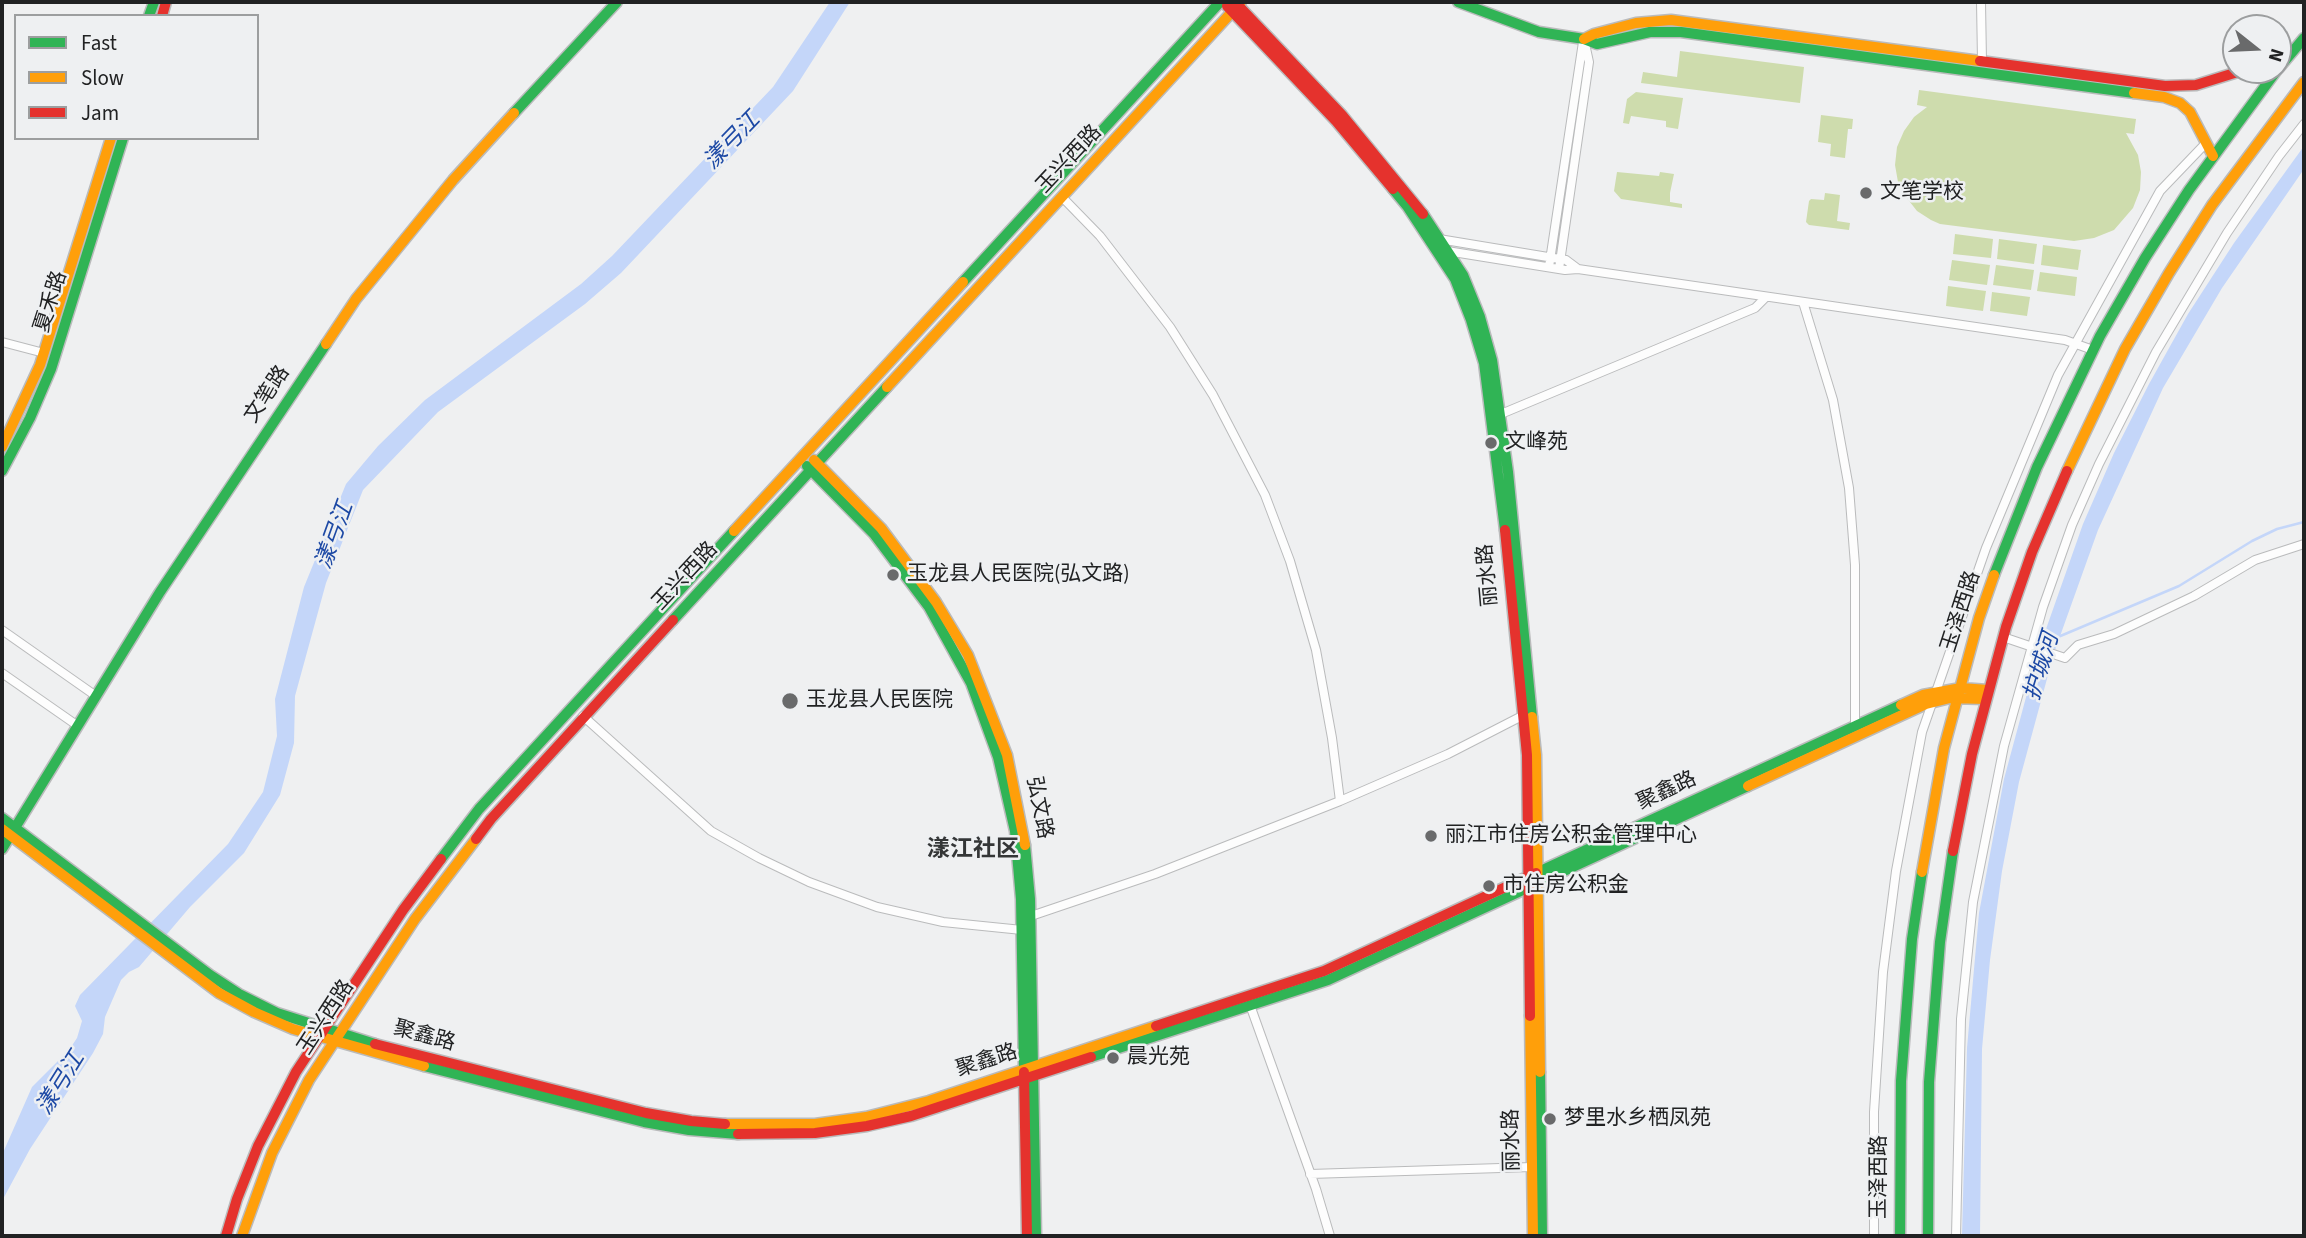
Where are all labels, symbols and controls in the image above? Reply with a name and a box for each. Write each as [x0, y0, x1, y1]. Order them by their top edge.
legend [14, 14, 259, 140]
north arrow [2222, 14, 2292, 84]
text: Fast [81, 28, 117, 58]
text: N [2261, 45, 2290, 65]
text: Slow [81, 63, 124, 93]
text: Jam [81, 98, 119, 128]
water label: 漾弓江 [699, 108, 767, 176]
street label: 玉兴西路 [1032, 121, 1108, 199]
place label: 文笔学校 [1880, 180, 1964, 206]
marker: 文笔学校 [1858, 185, 1874, 201]
street label: 夏禾路 [30, 268, 74, 336]
street label: 文笔路 [240, 362, 296, 428]
place label: 文峰苑 [1505, 430, 1568, 456]
marker: 文峰苑 [1483, 435, 1499, 451]
water label: 漾弓江 [311, 499, 361, 573]
street label: 玉兴西路 [648, 538, 724, 616]
street label: 丽水路 [1474, 543, 1504, 607]
place label: 玉龙县人民医院(弘文路) [907, 562, 1130, 588]
marker: 玉龙县人民医院(弘文路) [885, 567, 901, 583]
street label: 玉泽西路 [1937, 568, 1987, 656]
water label: 护城河 [2020, 630, 2066, 704]
place label: 玉龙县人民医院 [806, 688, 953, 714]
marker: 玉龙县人民医院 [780, 691, 800, 711]
street label: 聚鑫路 [1633, 767, 1701, 817]
street label: 弘文路 [1020, 775, 1056, 841]
place label: 丽江市住房公积金管理中心 [1445, 823, 1697, 849]
marker: 丽江市住房公积金管理中心 [1423, 828, 1439, 844]
district label: 漾江社区 [927, 837, 1019, 865]
place label: 市住房公积金 [1503, 873, 1629, 899]
marker: 市住房公积金 [1481, 878, 1497, 894]
street label: 玉兴西路 [294, 976, 360, 1060]
street label: 聚鑫路 [390, 1017, 458, 1057]
street label: 聚鑫路 [953, 1040, 1021, 1084]
place label: 晨光苑 [1127, 1045, 1190, 1071]
water label: 漾弓江 [32, 1047, 92, 1121]
marker: 晨光苑 [1105, 1050, 1121, 1066]
place label: 梦里水乡栖凤苑 [1564, 1106, 1711, 1132]
street label: 丽水路 [1500, 1108, 1526, 1172]
marker: 梦里水乡栖凤苑 [1542, 1111, 1558, 1127]
street label: 玉泽西路 [1867, 1135, 1893, 1219]

